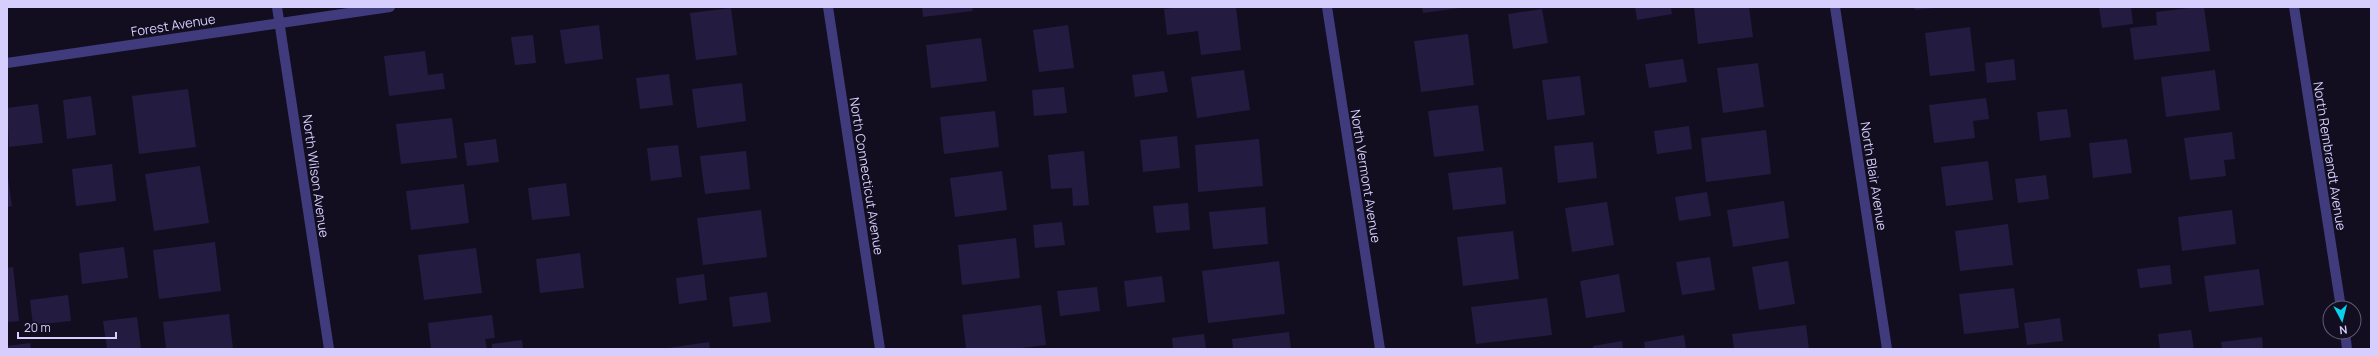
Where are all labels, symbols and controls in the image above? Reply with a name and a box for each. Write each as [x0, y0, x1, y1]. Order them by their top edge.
street label: Forest Avenue [129, 9, 217, 41]
street label: North Rembrandt Avenue [2309, 80, 2351, 232]
street label: North Connecticut Avenue [846, 96, 888, 257]
street label: North Vermont Avenue [1347, 108, 1386, 244]
street label: North Wilson Avenue [298, 113, 334, 239]
street label: North Blair Avenue [1857, 120, 1892, 232]
north arrow [2322, 300, 2362, 340]
scale bar [18, 314, 116, 340]
text: 20 m [24, 319, 51, 336]
text: N [2338, 322, 2348, 338]

